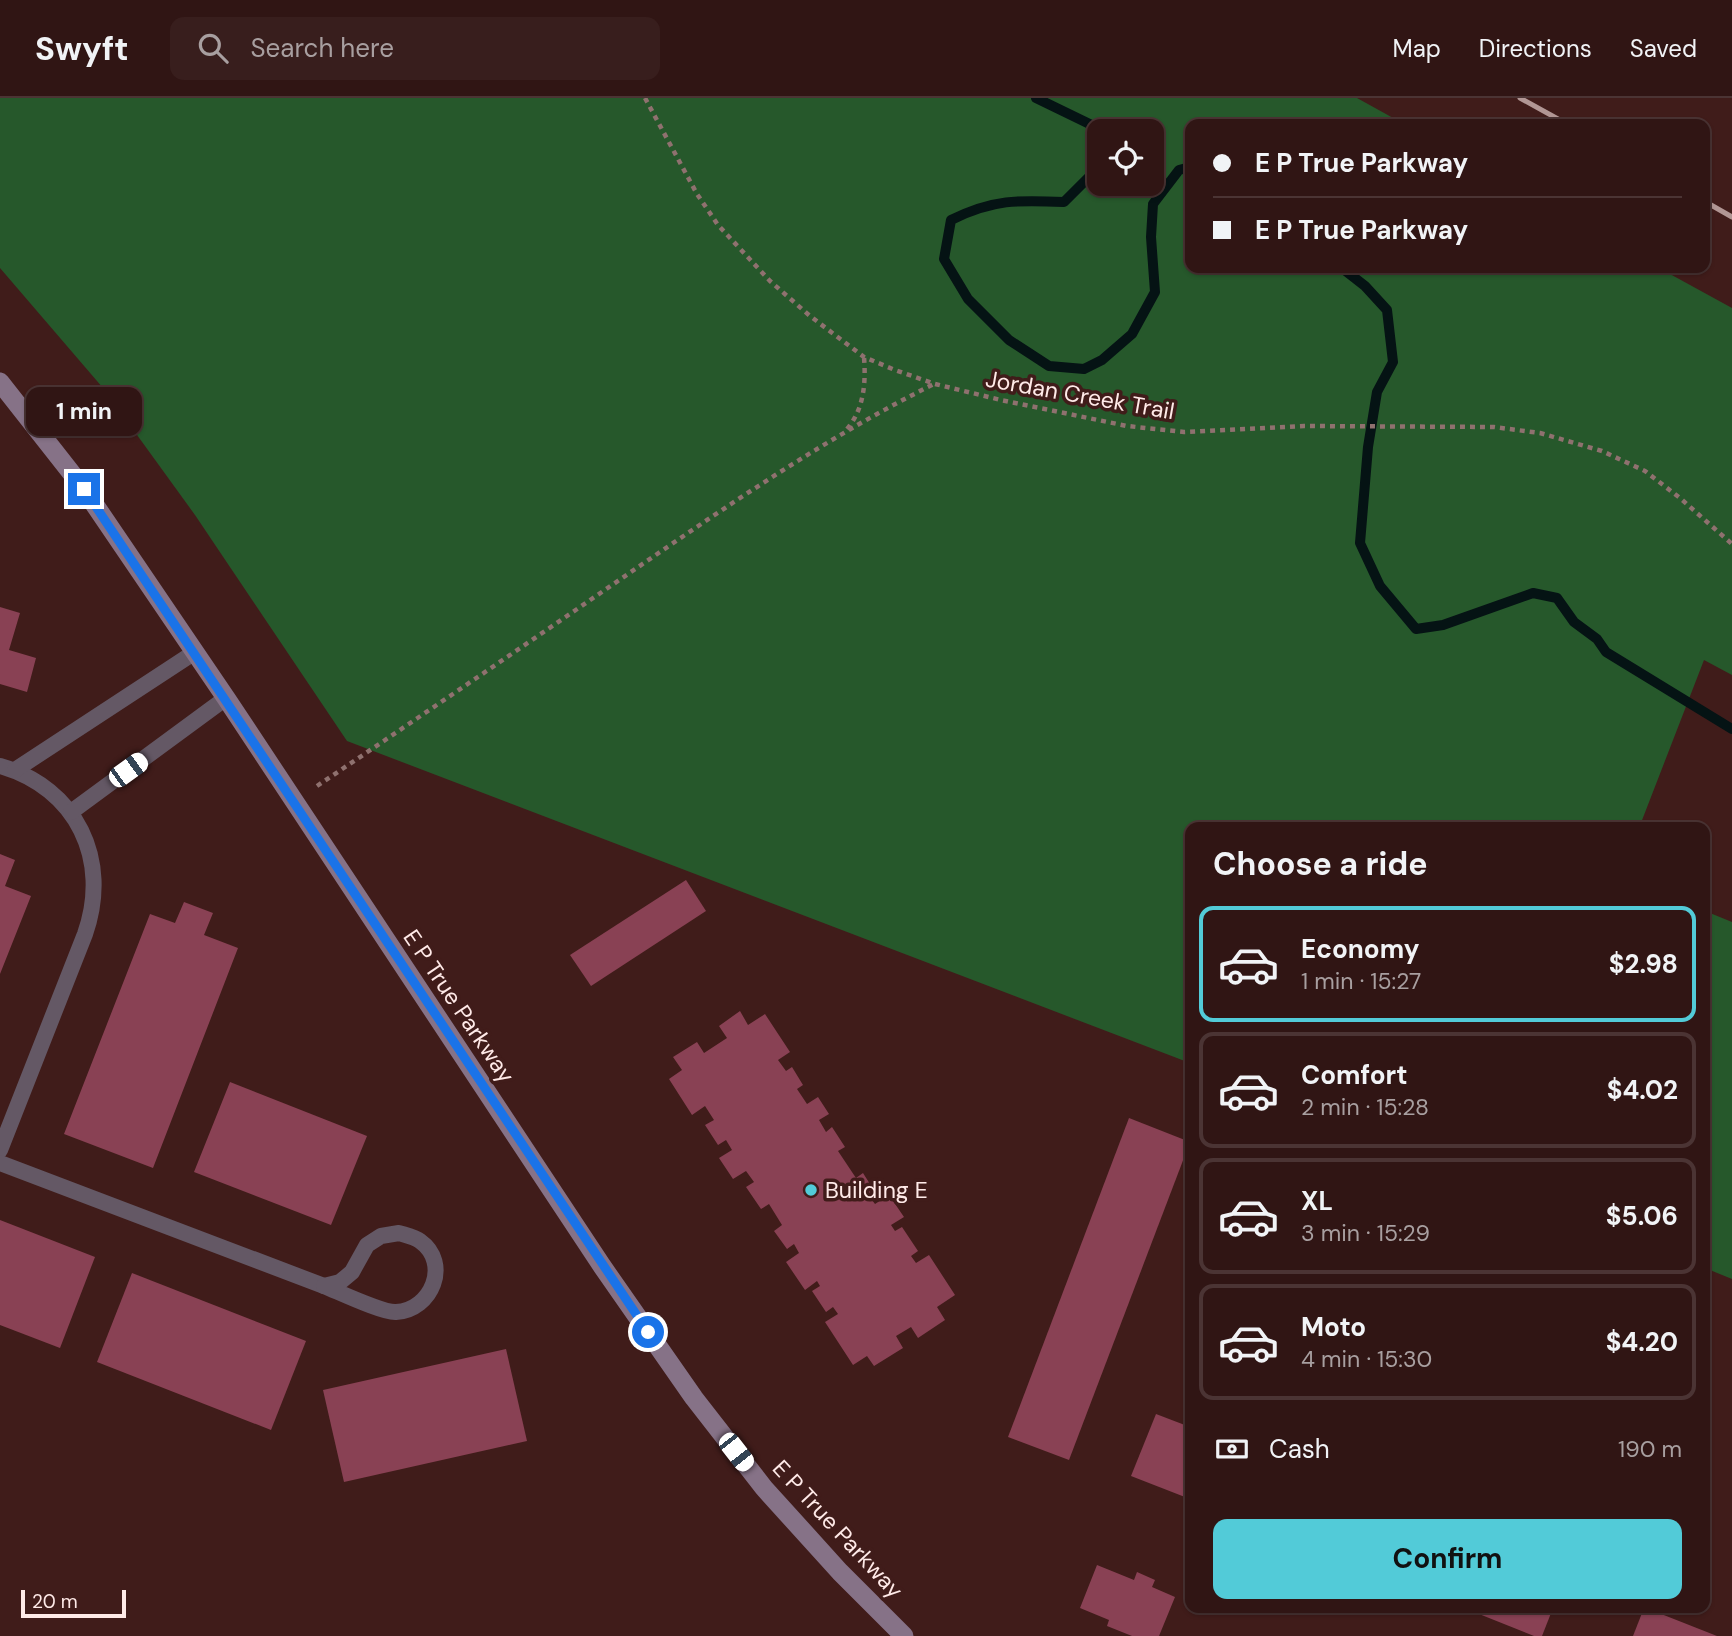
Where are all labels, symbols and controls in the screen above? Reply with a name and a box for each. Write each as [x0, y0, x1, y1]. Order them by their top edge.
search box [170, 17, 660, 80]
text: Swyft [35, 27, 128, 70]
icon: search [194, 29, 232, 67]
text: Search here [250, 31, 394, 65]
text: Map [1393, 33, 1441, 64]
text: Directions [1479, 33, 1592, 64]
text: Saved [1630, 33, 1697, 64]
map controls [1087, 119, 1164, 196]
button: locate [1087, 119, 1164, 196]
text: E P True Parkway [1255, 146, 1468, 180]
text: E P True Parkway [1255, 213, 1468, 247]
street label: Jordan Creek Trail [983, 364, 1177, 426]
callout: 1 min [26, 388, 142, 436]
text: 1 min [56, 396, 112, 426]
route end [68, 473, 100, 505]
car [105, 749, 152, 791]
text: Choose a ride [1213, 843, 1428, 885]
street label: E P True Parkway [397, 924, 521, 1089]
text: Economy [1301, 932, 1419, 966]
icon: car [1217, 933, 1280, 996]
text: $2.98 [1609, 947, 1678, 981]
text: 1 min · 15:27 [1301, 966, 1421, 996]
text: Comfort [1301, 1058, 1407, 1092]
icon: car [1217, 1059, 1280, 1122]
text: $4.02 [1607, 1073, 1678, 1107]
text: 2 min · 15:28 [1301, 1092, 1429, 1122]
place label: Building E [825, 1175, 928, 1205]
marker: Building E [803, 1182, 819, 1198]
text: XL [1301, 1184, 1333, 1218]
icon: car [1217, 1185, 1280, 1248]
text: $5.06 [1606, 1199, 1678, 1233]
text: 3 min · 15:29 [1301, 1218, 1430, 1248]
text: Moto [1301, 1310, 1366, 1344]
icon: car [1217, 1311, 1280, 1374]
route start [632, 1316, 664, 1348]
text: $4.20 [1606, 1325, 1678, 1359]
text: 4 min · 15:30 [1301, 1344, 1432, 1374]
car [715, 1429, 758, 1475]
icon: cash [1213, 1430, 1251, 1468]
text: Cash [1269, 1432, 1330, 1466]
text: 190 m [1618, 1434, 1682, 1464]
street label: E P True Parkway [766, 1453, 910, 1605]
button: Confirm [1213, 1519, 1682, 1599]
scale bar [21, 1587, 126, 1619]
text: 20 m [32, 1589, 78, 1614]

